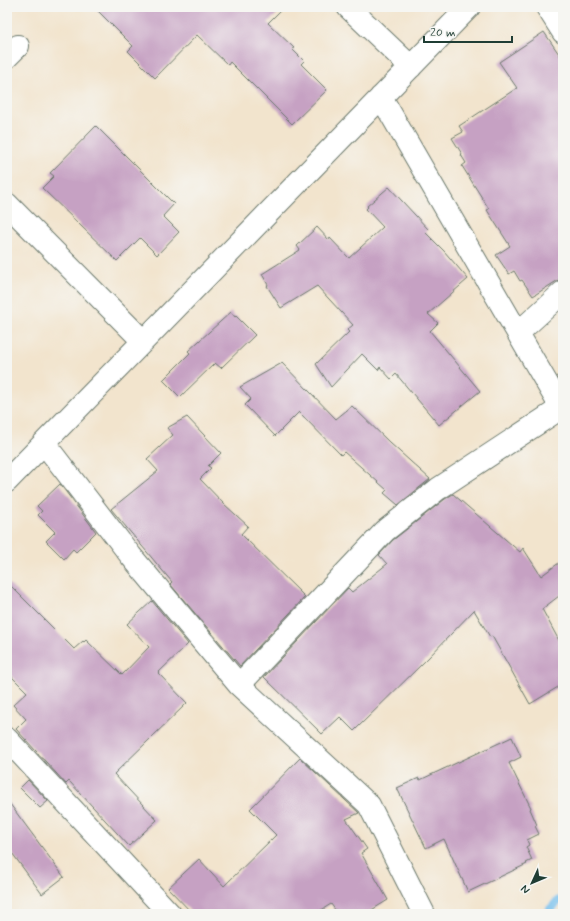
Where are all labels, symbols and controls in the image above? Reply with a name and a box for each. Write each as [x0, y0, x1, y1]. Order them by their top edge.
scale bar [424, 18, 512, 44]
text: 20 m [430, 25, 456, 41]
north arrow [512, 863, 552, 903]
text: N [518, 882, 533, 897]

